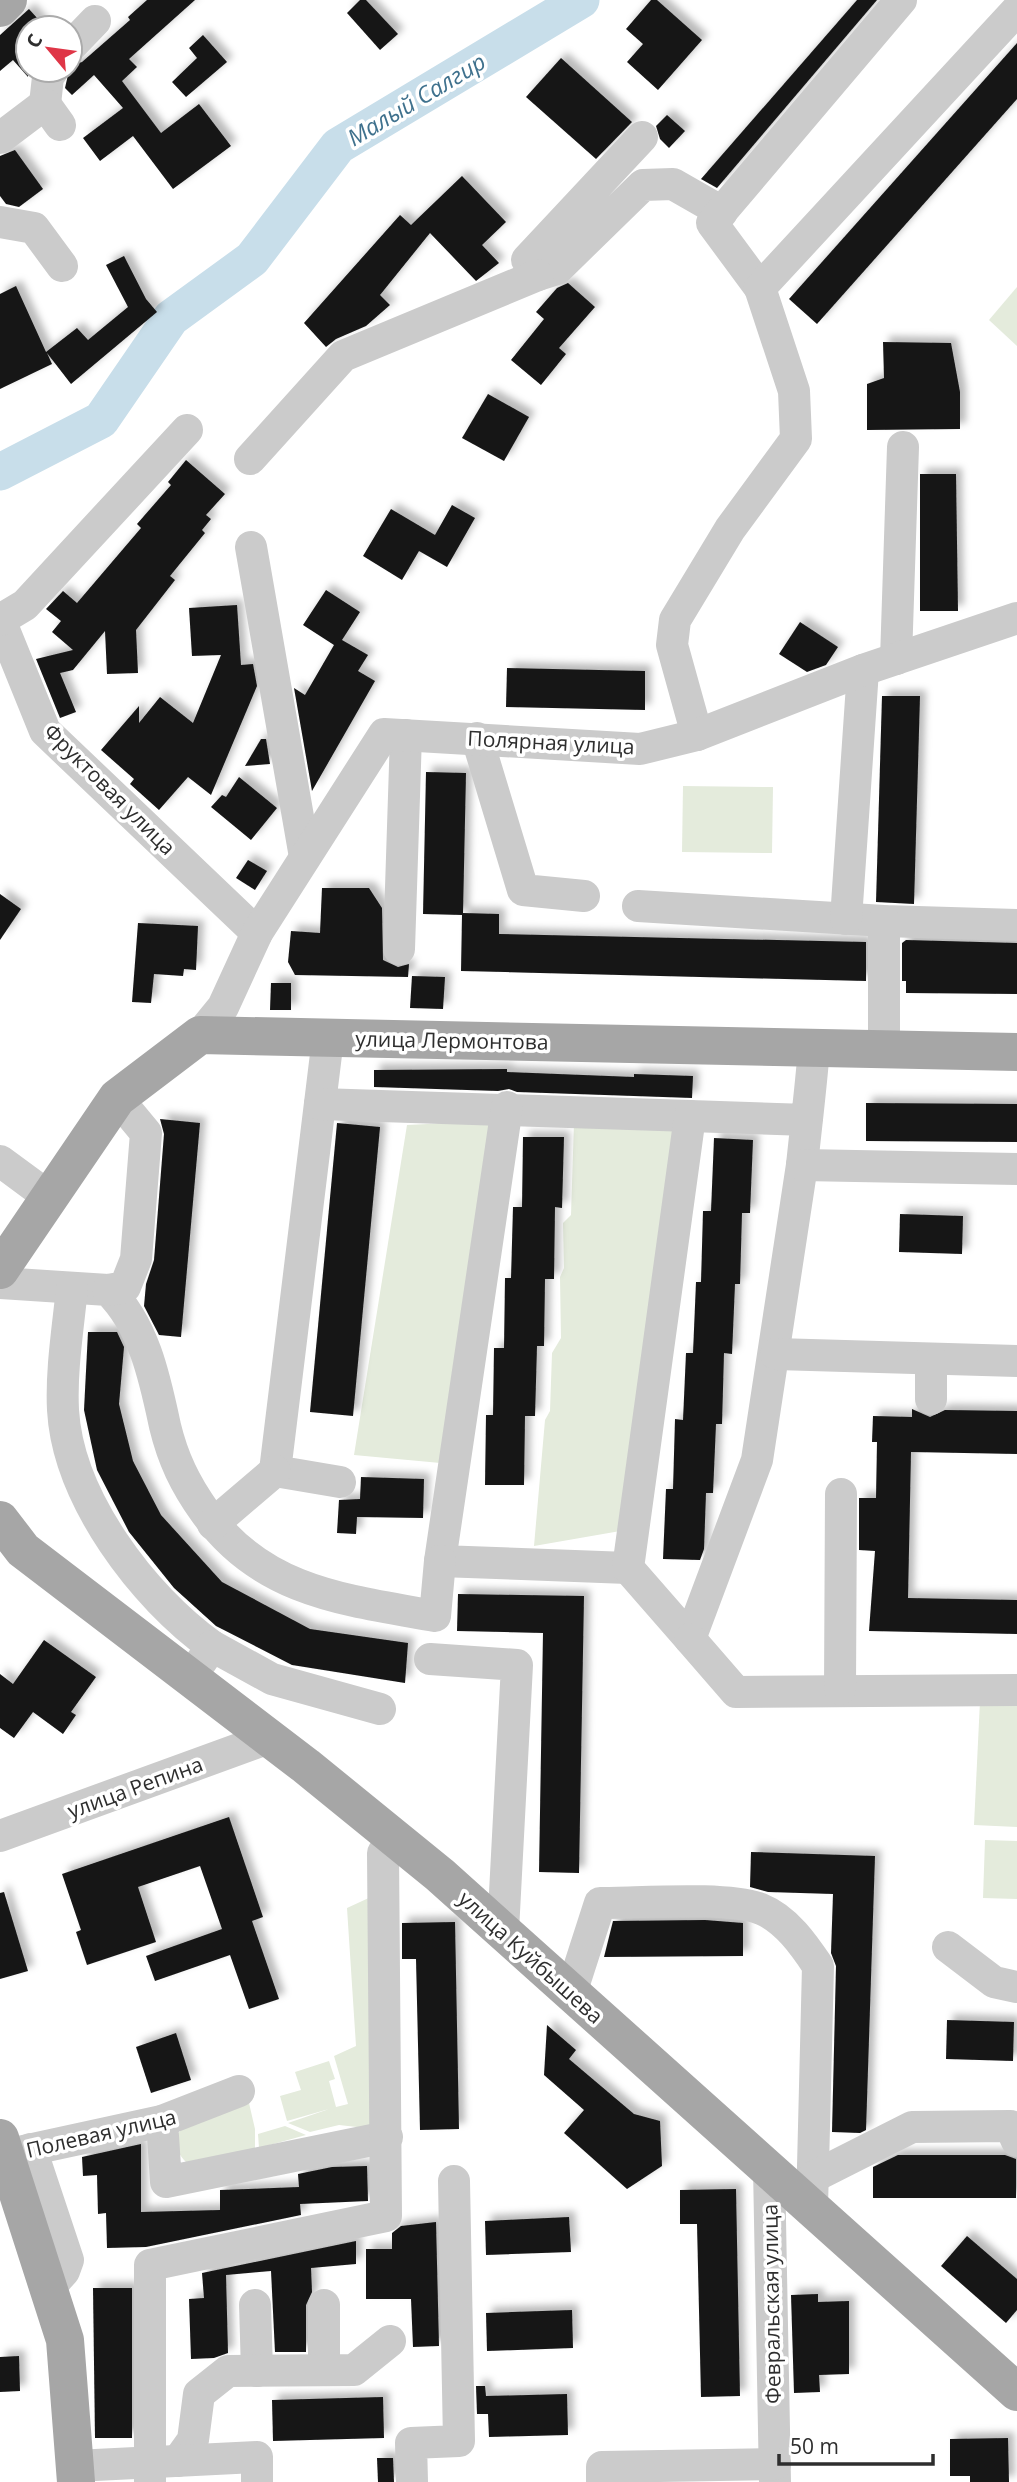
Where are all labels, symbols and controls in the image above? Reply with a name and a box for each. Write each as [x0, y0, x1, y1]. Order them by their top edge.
north arrow [14, 14, 84, 84]
text: С [20, 29, 48, 52]
water label: Малый Салгир [341, 45, 491, 153]
street label: Фруктовая улица [38, 717, 182, 861]
street label: Полярная улица [467, 724, 635, 760]
street label: улица Лермонтова [355, 1024, 549, 1056]
street label: улица Репина [64, 1750, 206, 1824]
street label: улица Куйбышева [453, 1884, 609, 2030]
street label: Полевая улица [23, 2102, 179, 2164]
street label: Февральская улица [755, 2204, 787, 2404]
scale bar [779, 2422, 933, 2466]
text: 50 m [790, 2432, 839, 2460]

